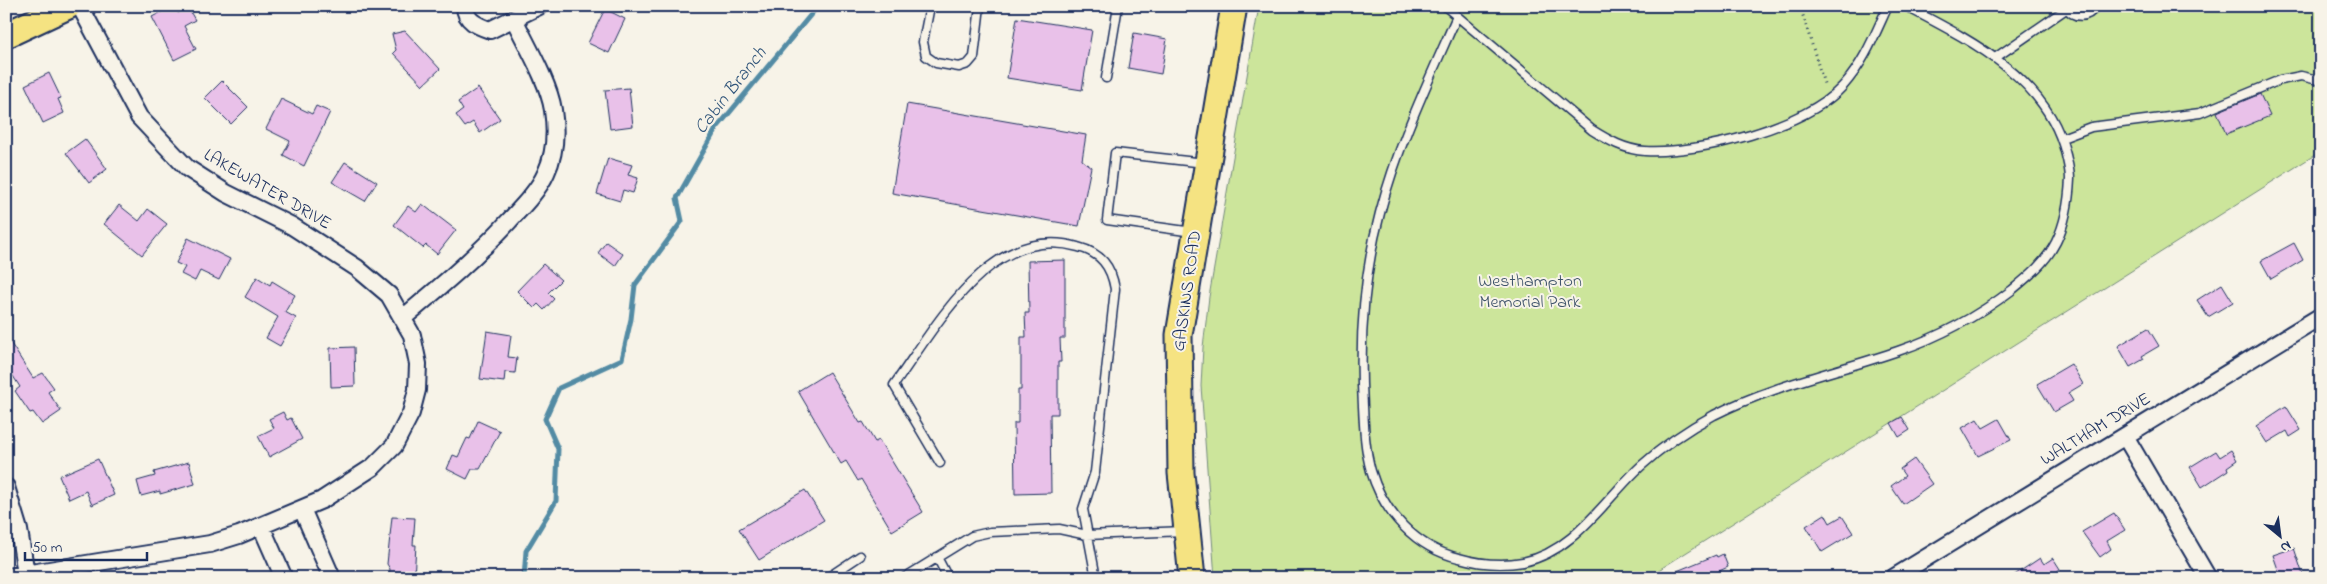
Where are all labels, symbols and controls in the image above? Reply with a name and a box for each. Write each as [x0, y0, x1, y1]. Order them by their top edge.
water label: Cabin Branch [688, 41, 774, 140]
street label: LAKEWATER DRIVE [198, 143, 336, 237]
street label: GASKINS ROAD [1167, 229, 1209, 353]
park label: Westhampton Memorial Park [1478, 269, 1582, 316]
street label: WALTHAM DRIVE [2036, 387, 2156, 473]
north arrow [2254, 512, 2304, 562]
scale bar [25, 529, 148, 561]
text: N [2276, 535, 2295, 558]
text: 50 m [32, 537, 63, 559]

